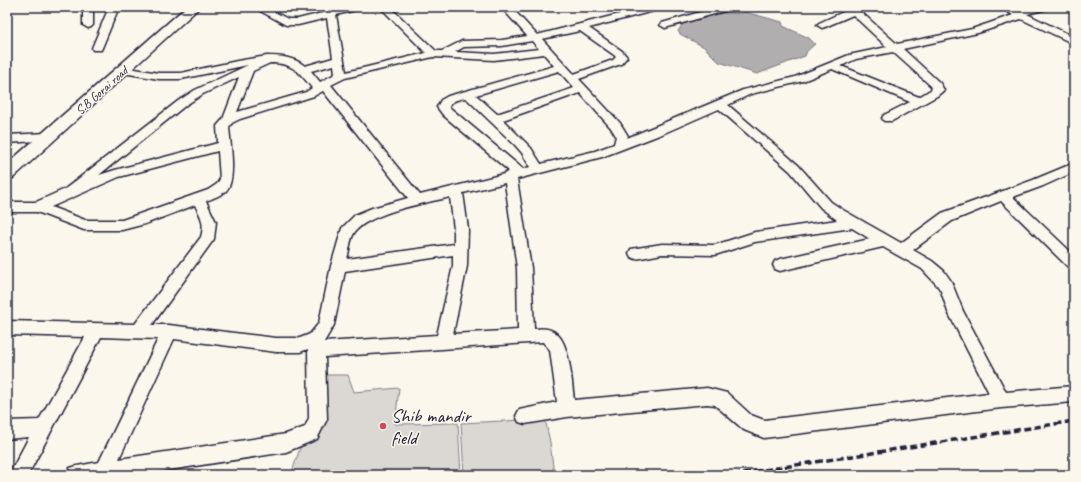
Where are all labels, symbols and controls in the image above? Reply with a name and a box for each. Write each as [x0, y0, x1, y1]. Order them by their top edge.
street label: S.B Gorai road [72, 62, 133, 118]
place label: Shib mandir field [391, 404, 473, 450]
marker: Shib mandir field [378, 421, 388, 431]

